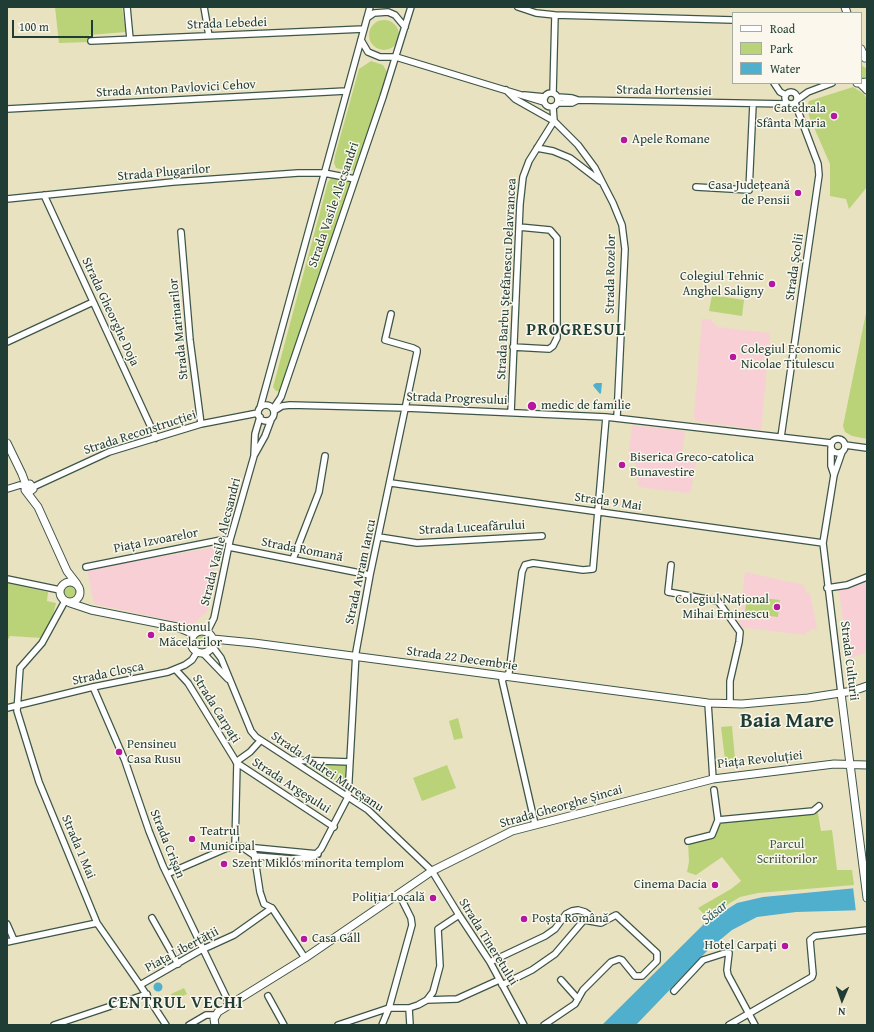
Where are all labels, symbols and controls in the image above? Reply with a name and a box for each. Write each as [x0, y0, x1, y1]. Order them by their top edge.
scale bar [14, 12, 95, 38]
legend [732, 12, 862, 84]
street label: Strada Lebedei [187, 15, 267, 33]
text: 100 m [19, 18, 49, 35]
text: Road [770, 20, 795, 37]
text: Park [770, 40, 793, 57]
text: Water [770, 60, 800, 77]
street label: Strada Anton Pavlovici Cehov [96, 77, 256, 101]
street label: Strada Hortensiei [616, 82, 712, 100]
place label: Catedrala Sfânta Maria [756, 101, 826, 132]
marker: Catedrala Sfânta Maria [829, 111, 839, 121]
place label: Apele Romane [632, 132, 710, 148]
marker: Apele Romane [619, 135, 629, 145]
street label: Strada Vasile Alecsandri [305, 140, 363, 270]
street label: Strada Plugarilor [117, 161, 211, 185]
street label: Strada Barbu Ștefănescu Delavrancea [494, 178, 520, 380]
place label: Casa Județeană de Pensii [708, 178, 790, 209]
marker: Casa Județeană de Pensii [793, 188, 803, 198]
street label: Strada Școlii [783, 232, 807, 302]
street label: Strada Rozelor [603, 234, 619, 314]
street label: Strada Gheorghe Doja [78, 255, 142, 369]
place label: Colegiul Tehnic Anghel Saligny [680, 269, 764, 300]
street label: Strada Marinarilor [166, 277, 192, 381]
marker: Colegiul Tehnic Anghel Saligny [767, 279, 777, 289]
district label: PROGRESUL [526, 321, 626, 341]
place label: Colegiul Economic Nicolae Titulescu [741, 342, 841, 373]
marker: Colegiul Economic Nicolae Titulescu [728, 352, 738, 362]
street label: Strada Progresului [406, 389, 508, 409]
place label: medic de familie [541, 398, 631, 414]
marker: medic de familie [526, 400, 538, 412]
street label: Strada Reconstrucției [82, 407, 198, 459]
place label: Biserica Greco-catolica Bunavestire [630, 450, 754, 481]
marker: Biserica Greco-catolica Bunavestire [617, 460, 627, 470]
street label: Strada Vasile Alecsandri [198, 476, 244, 608]
street label: Strada 9 Mai [573, 490, 643, 514]
street label: Strada Luceafărului [418, 517, 526, 539]
street label: Strada Avram Iancu [342, 518, 380, 626]
street label: Piața Izvoarelor [112, 525, 200, 557]
street label: Strada Romană [260, 534, 344, 566]
place label: Colegiul Național Mihai Eminescu [675, 592, 769, 623]
marker: Colegiul Național Mihai Eminescu [772, 602, 782, 612]
place label: Bastionul Măcelarilor [159, 620, 222, 651]
street label: Strada Culturii [836, 620, 862, 702]
marker: Bastionul Măcelarilor [146, 630, 156, 640]
street label: Strada 22 Decembrie [405, 643, 519, 675]
street label: Strada Cloșca [71, 659, 145, 689]
street label: Strada Carpați [189, 672, 243, 746]
district label: Baia Mare [740, 709, 834, 735]
street label: Strada Andrei Mureșanu [268, 728, 386, 816]
place label: Pensineu Casa Rusu [127, 737, 181, 768]
marker: Pensineu Casa Rusu [114, 747, 124, 757]
street label: Piața Revoluției [717, 748, 803, 772]
street label: Strada Argeșului [249, 755, 333, 817]
street label: Strada Gheorghe Șincai [498, 782, 624, 832]
street label: Strada Crișan [146, 807, 188, 881]
street label: Strada 1 Mai [58, 813, 98, 881]
place label: Teatrul Municipal [200, 824, 255, 855]
marker: Teatrul Municipal [187, 834, 197, 844]
park label: Parcul Scriitorilor [757, 837, 817, 868]
place label: Szent Miklós minorita templom [232, 856, 404, 872]
marker: Szent Miklós minorita templom [219, 859, 229, 869]
place label: Cinema Dacia [634, 877, 707, 893]
marker: Cinema Dacia [710, 880, 720, 890]
place label: Poliția Locală [352, 890, 425, 906]
marker: Poliția Locală [428, 893, 438, 903]
street label: Strada Tineretului [455, 896, 521, 988]
water label: Săsar [698, 897, 732, 929]
place label: Poșta Română [532, 911, 609, 927]
marker: Poșta Română [519, 914, 529, 924]
street label: Piața Libertății [143, 924, 221, 976]
place label: Casa Gáll [312, 931, 360, 947]
marker: Casa Gáll [299, 934, 309, 944]
place label: Hotel Carpați [705, 938, 777, 954]
marker: Hotel Carpați [780, 941, 790, 951]
north arrow [822, 980, 862, 1020]
district label: CENTRUL VECHI [108, 994, 244, 1014]
text: N [838, 1004, 846, 1020]

